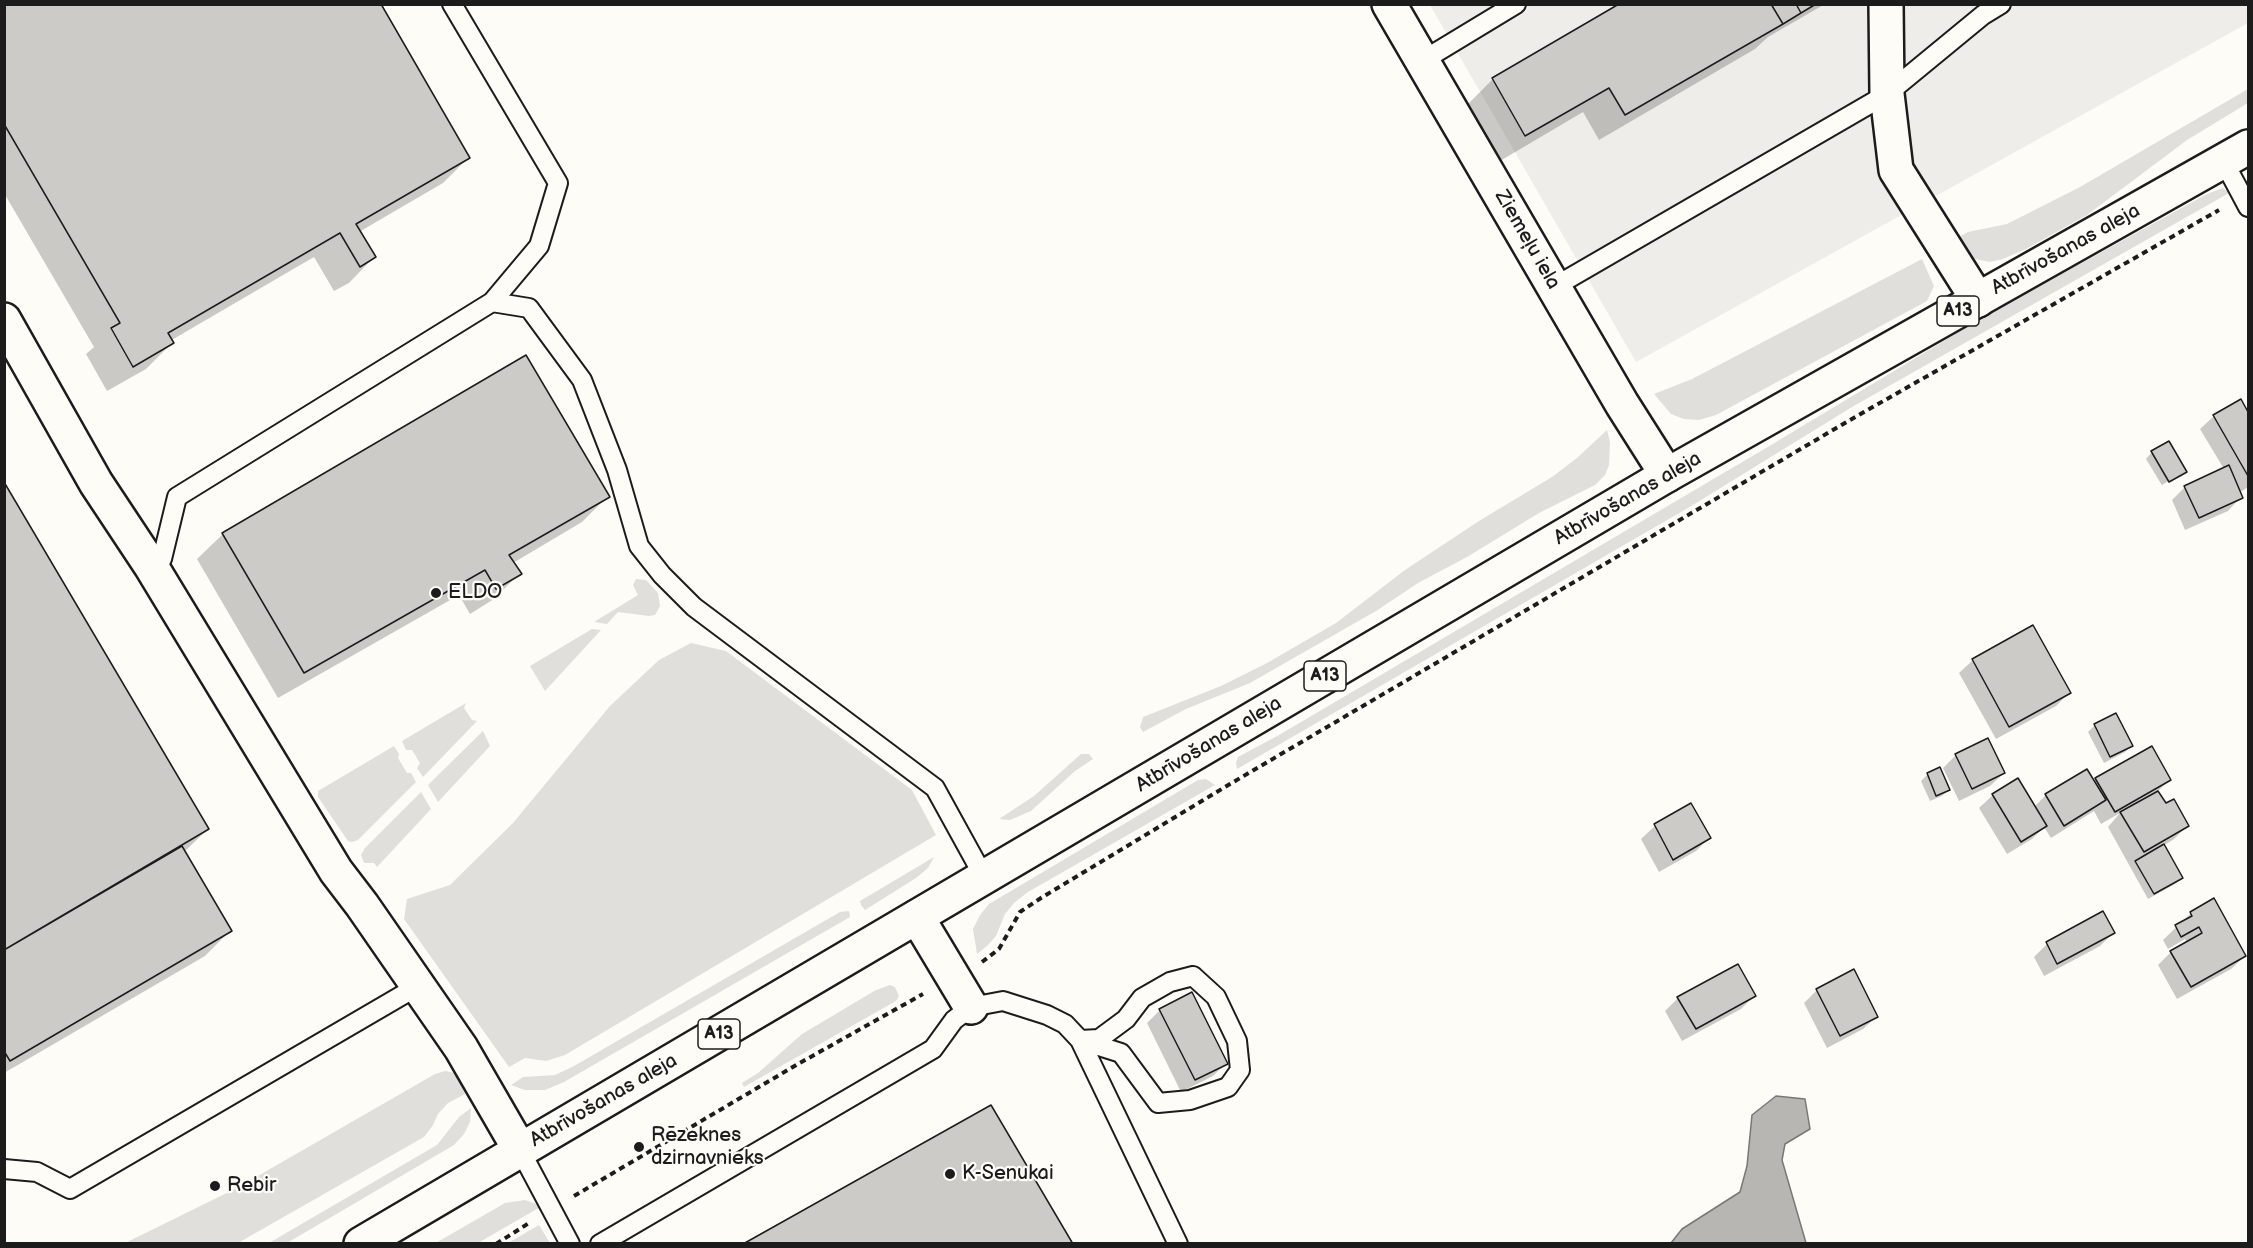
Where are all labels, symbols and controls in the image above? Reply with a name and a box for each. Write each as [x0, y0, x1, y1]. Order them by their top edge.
street label: Ziemeļu iela [1489, 186, 1565, 294]
street label: Atbrīvošanas aleja [1988, 199, 2144, 301]
road number: A13 [1937, 296, 1979, 326]
street label: Atbrīvošanas aleja [1550, 447, 1706, 551]
place label: ELDO [448, 581, 502, 605]
marker: ELDO [429, 586, 443, 600]
road number: A13 [1304, 661, 1346, 691]
street label: Atbrīvošanas aleja [1132, 692, 1286, 798]
road number: A13 [698, 1019, 740, 1049]
street label: Atbrīvošanas aleja [526, 1049, 682, 1153]
place label: Rēzeknes dzirnavnieks [651, 1124, 764, 1171]
marker: Rēzeknes dzirnavnieks [632, 1140, 646, 1154]
place label: K-Senukai [962, 1162, 1054, 1186]
marker: K-Senukai [943, 1167, 957, 1181]
place label: Rebir [227, 1174, 276, 1198]
marker: Rebir [208, 1179, 222, 1193]

